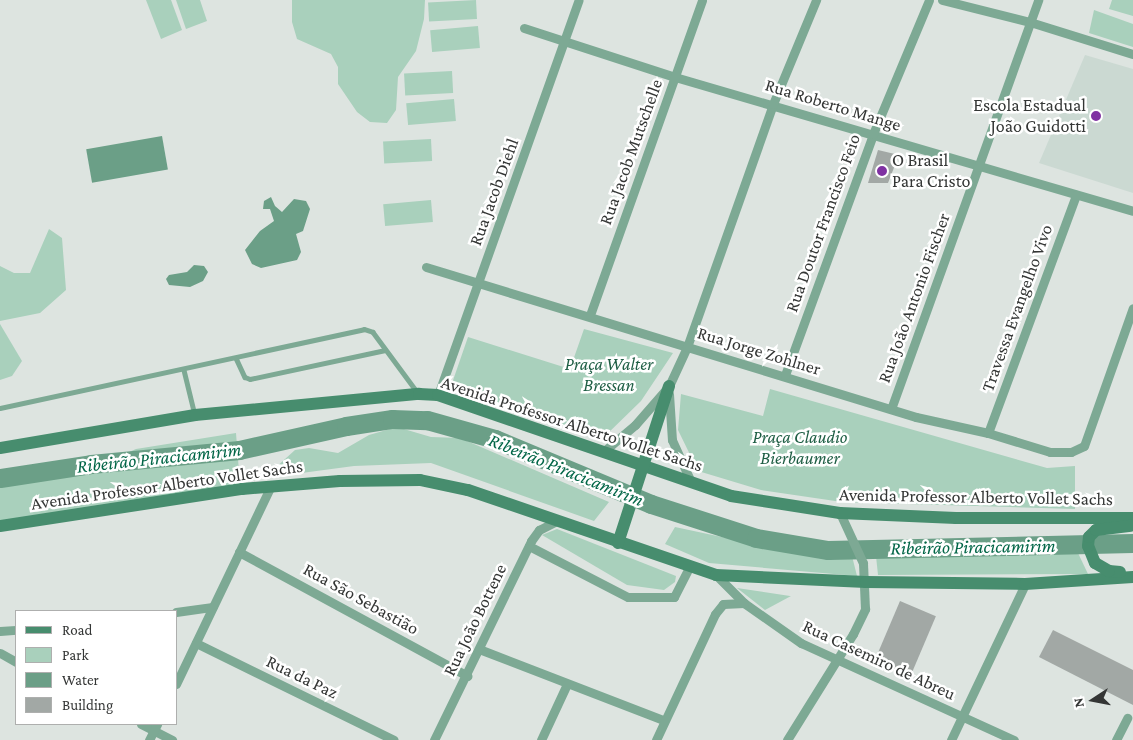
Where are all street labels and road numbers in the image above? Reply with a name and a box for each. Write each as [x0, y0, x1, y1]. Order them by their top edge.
street label: Rua Roberto Mange [762, 74, 904, 136]
street label: Rua Jacob Mutschelle [595, 76, 667, 228]
street label: Rua Doutor Francisco Feio [781, 131, 865, 315]
street label: Rua Jacob Diehl [465, 135, 523, 249]
street label: Rua João Antonio Fischer [873, 210, 955, 386]
street label: Travessa Evangelho Vivo [977, 221, 1057, 395]
street label: Rua Jorge Zohlner [695, 322, 823, 380]
street label: Avenida Professor Alberto Vollet Sachs [438, 371, 706, 477]
street label: Avenida Professor Alberto Vollet Sachs [30, 455, 304, 515]
street label: Avenida Professor Alberto Vollet Sachs [839, 484, 1113, 510]
street label: Rua São Sebastião [299, 558, 423, 640]
street label: Rua João Bottene [439, 560, 511, 680]
street label: Rua Casemiro de Abreu [799, 615, 959, 705]
street label: Rua da Paz [263, 650, 341, 704]

